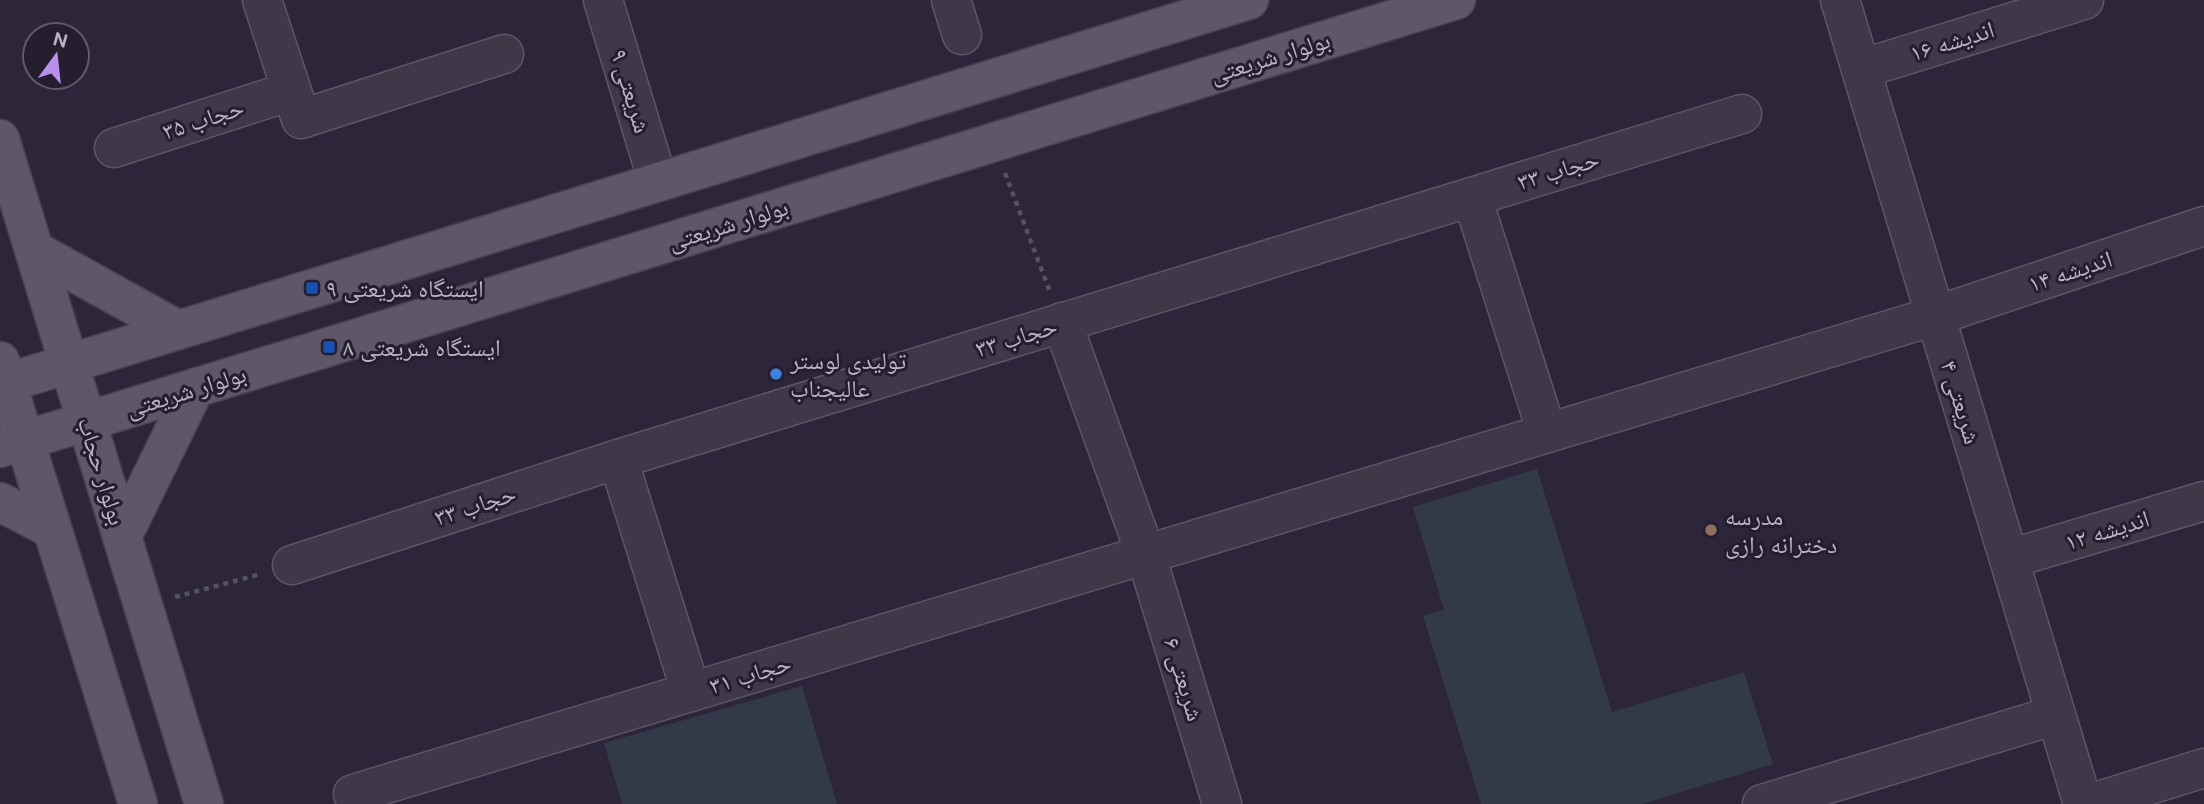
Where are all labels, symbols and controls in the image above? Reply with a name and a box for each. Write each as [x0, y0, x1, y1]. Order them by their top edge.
street label: اندیشه ۱۶ [1906, 14, 1998, 68]
north arrow [21, 21, 91, 91]
street label: بولوار شریعتی [1206, 24, 1334, 90]
text: N [50, 26, 70, 54]
street label: شریعتی ۹ [604, 45, 658, 137]
street label: حجاب ۳۵ [158, 91, 248, 147]
street label: حجاب ۳۳ [1513, 143, 1603, 197]
street label: بولوار شریعتی [664, 191, 792, 257]
street label: اندیشه ۱۴ [2024, 243, 2116, 299]
place label: ایستگاه شریعتی ۹ [326, 273, 484, 304]
marker: ایستگاه شریعتی ۹ [304, 280, 320, 296]
street label: حجاب ۳۳ [971, 310, 1061, 364]
place label: ایستگاه شریعتی ۸ [343, 332, 501, 363]
marker: ایستگاه شریعتی ۸ [321, 339, 337, 355]
place label: تولیدی لوستر عالیجناب [789, 345, 906, 404]
street label: شریعتی ۴ [1934, 356, 1988, 448]
street label: بولوار شریعتی [122, 358, 250, 424]
marker: تولیدی لوستر عالیجناب [768, 366, 784, 382]
street label: بولوار حجاب [71, 413, 133, 529]
street label: حجاب ۳۳ [430, 477, 520, 533]
place label: مدرسه دخترانه رازی [1725, 501, 1837, 560]
street label: اندیشه ۱۲ [2061, 503, 2153, 557]
marker: مدرسه دخترانه رازی [1703, 522, 1719, 538]
street label: شریعتی ۶ [1157, 633, 1211, 725]
street label: حجاب ۳۱ [705, 647, 795, 701]

